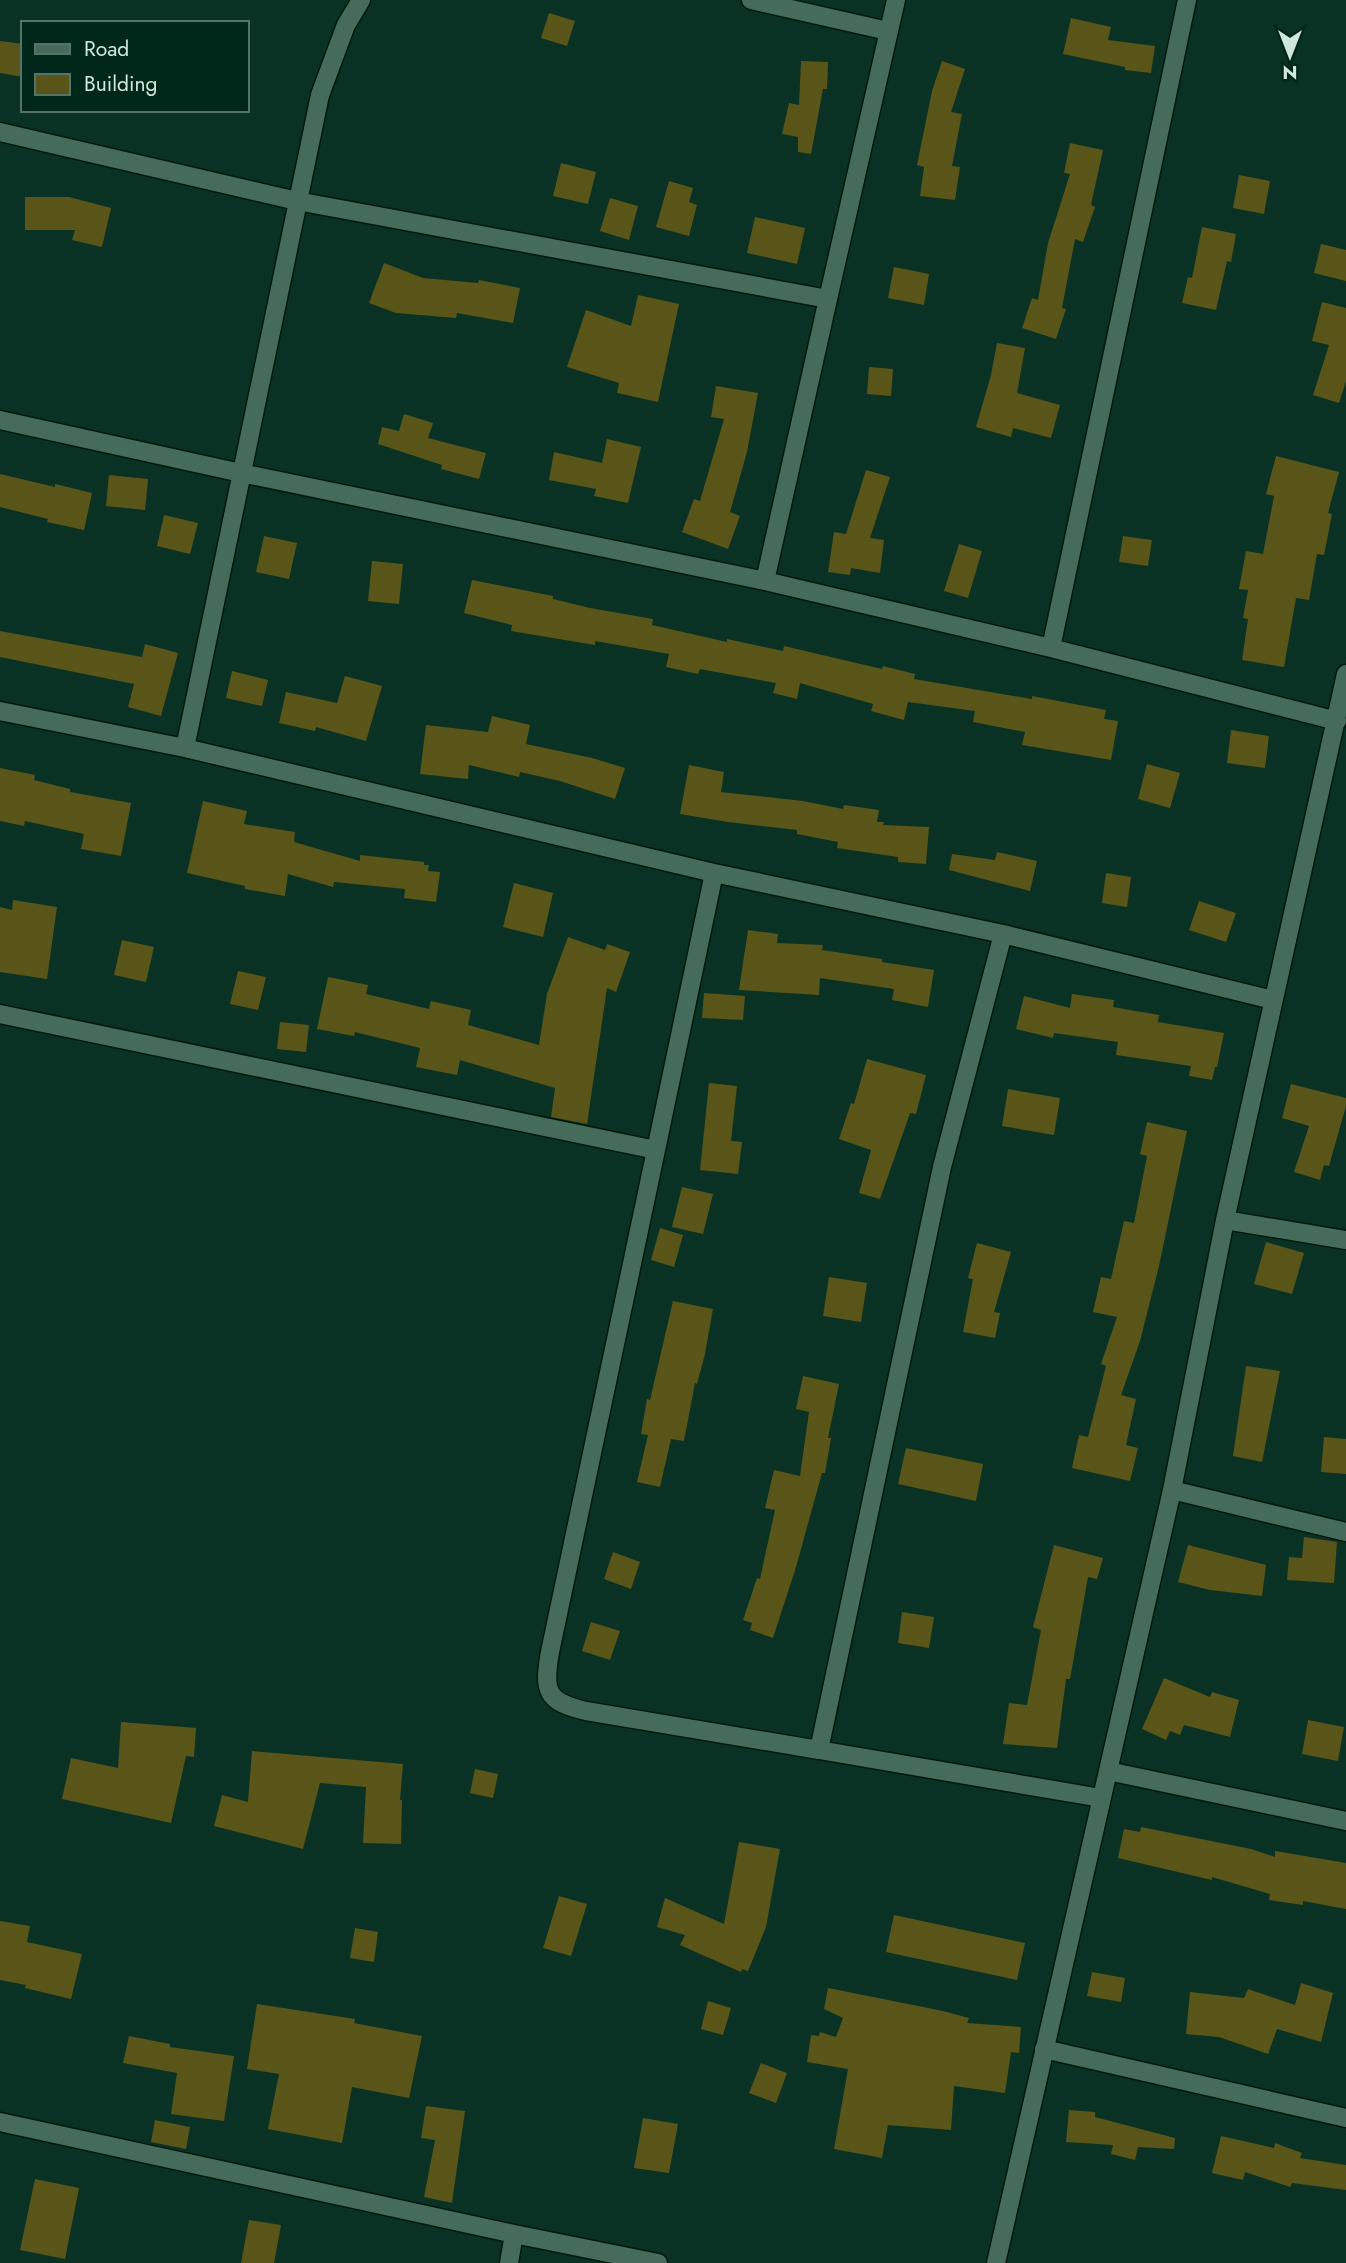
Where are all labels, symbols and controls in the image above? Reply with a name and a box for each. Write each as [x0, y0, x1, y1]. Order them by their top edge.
legend [21, 21, 248, 112]
north arrow [1255, 21, 1325, 91]
text: Road [84, 34, 129, 64]
text: N [1282, 59, 1298, 86]
text: Building [84, 69, 157, 99]

